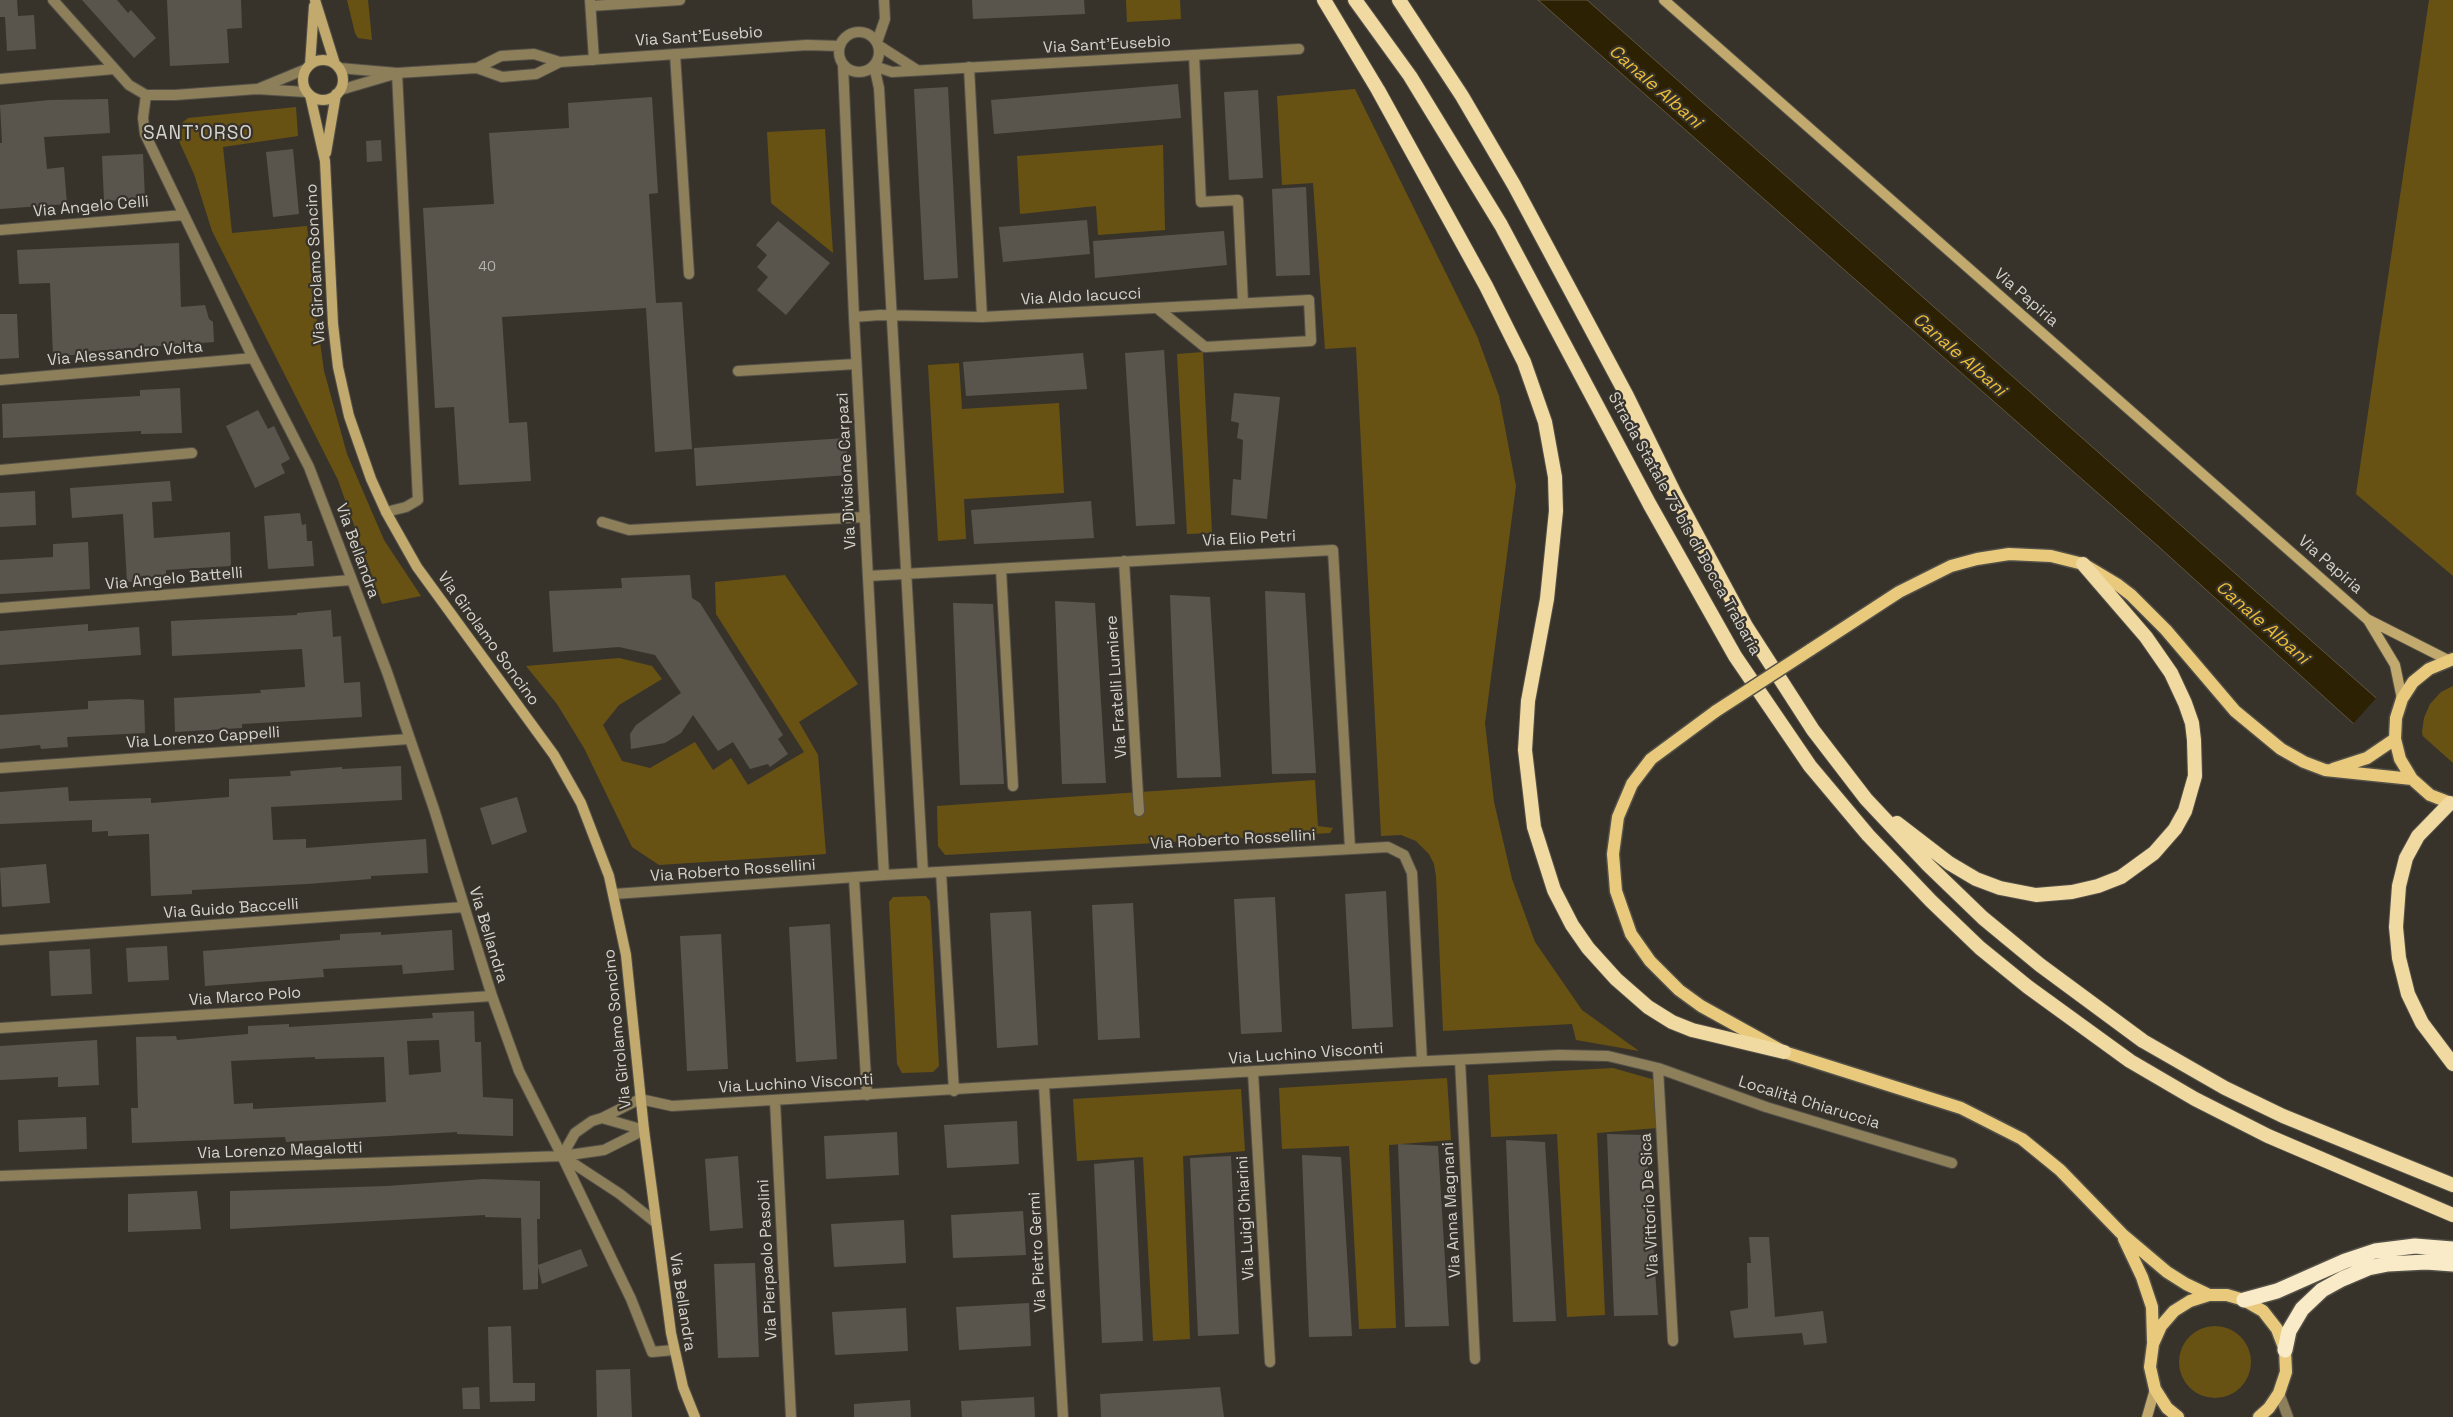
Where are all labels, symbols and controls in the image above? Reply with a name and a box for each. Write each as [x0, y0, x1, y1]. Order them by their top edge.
street label: Via Sant'Eusebio [634, 23, 764, 51]
street label: Via Sant'Eusebio [1043, 32, 1171, 58]
water label: Canale Albani [1604, 41, 1706, 133]
district label: SANT'ORSO [142, 123, 254, 145]
street label: Via Girolamo Soncino [302, 183, 330, 345]
street label: Via Angelo Celli [32, 192, 150, 222]
house number: 40 [478, 259, 496, 275]
street label: Via Papiria [1990, 265, 2062, 331]
street label: Via Aldo Iacucci [1020, 284, 1142, 310]
water label: Canale Albani [1908, 309, 2010, 401]
street label: Via Alessandro Volta [46, 338, 204, 370]
street label: Strada Statale 73 bis di Bocca Trabaria [1603, 389, 1765, 659]
street label: Via Divisione Carpazi [833, 392, 861, 550]
street label: Via Bellandra [331, 501, 383, 601]
street label: Via Elio Petri [1202, 527, 1296, 551]
street label: Via Papiria [2294, 532, 2366, 598]
street label: Via Angelo Battelli [104, 563, 244, 595]
street label: Via Girolamo Soncino [433, 568, 543, 710]
water label: Canale Albani [2211, 577, 2313, 669]
street label: Via Fratelli Lumiere [1102, 615, 1132, 759]
street label: Via Lorenzo Cappelli [125, 723, 281, 753]
street label: Via Roberto Rossellini [1150, 826, 1316, 854]
street label: Via Roberto Rossellini [650, 856, 816, 886]
street label: Via Bellandra [464, 885, 512, 985]
street label: Via Guido Baccelli [163, 895, 299, 923]
street label: Via Girolamo Soncino [600, 948, 636, 1110]
street label: Via Marco Polo [188, 983, 302, 1011]
street label: Via Luchino Visconti [1228, 1039, 1384, 1069]
street label: Via Luchino Visconti [718, 1070, 874, 1098]
street label: Località Chiaruccia [1736, 1072, 1882, 1134]
street label: Via Vittorio De Sica [1637, 1133, 1663, 1277]
street label: Via Lorenzo Magalotti [197, 1139, 363, 1163]
street label: Via Anna Magnani [1439, 1142, 1465, 1278]
street label: Via Luigi Chiarini [1233, 1155, 1259, 1281]
street label: Via Pierpaolo Pasolini [754, 1179, 782, 1341]
street label: Via Pietro Germi [1025, 1191, 1051, 1313]
street label: Via Bellandra [665, 1251, 699, 1353]

